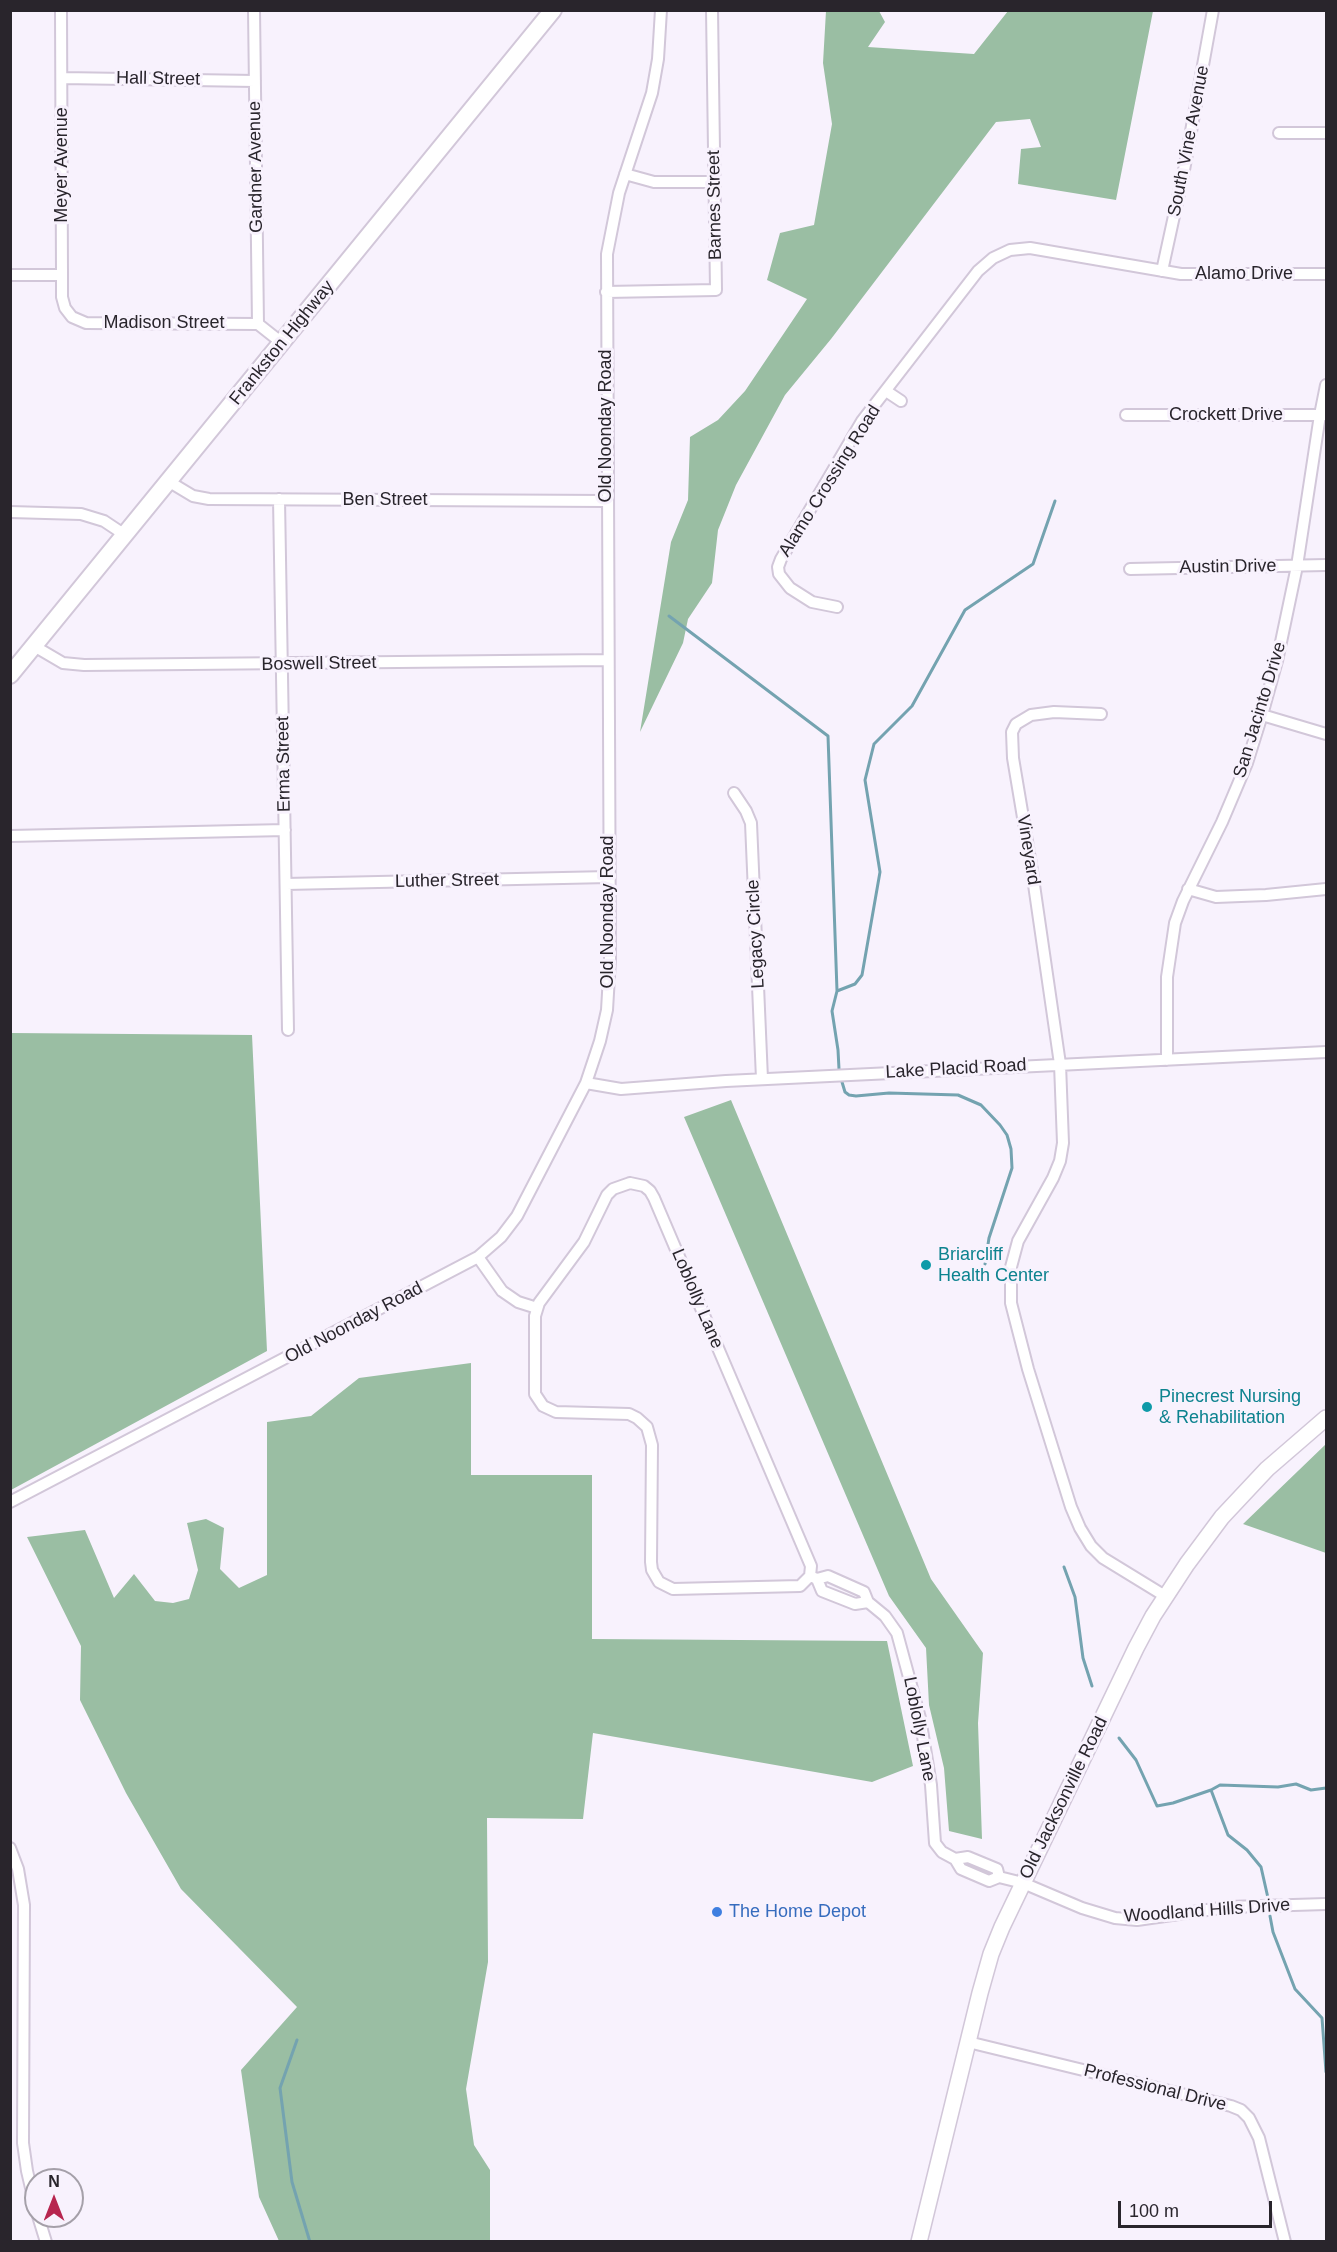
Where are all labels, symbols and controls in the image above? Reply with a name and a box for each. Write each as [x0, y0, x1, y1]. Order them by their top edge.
street label: South Vine Avenue [1164, 64, 1214, 218]
street label: Hall Street [116, 67, 200, 91]
street label: Gardner Avenue [244, 101, 268, 233]
street label: Meyer Avenue [51, 107, 73, 223]
street label: Barnes Street [703, 150, 727, 260]
street label: Alamo Drive [1195, 263, 1293, 285]
street label: Frankston Highway [225, 276, 339, 410]
street label: Madison Street [103, 312, 225, 334]
street label: Old Noonday Road [595, 349, 617, 503]
street label: Alamo Crossing Road [774, 401, 886, 561]
street label: Crockett Drive [1169, 404, 1283, 426]
street label: Ben Street [342, 489, 428, 511]
street label: Austin Drive [1179, 555, 1277, 579]
street label: San Jacinto Drive [1229, 639, 1291, 781]
street label: Boswell Street [261, 652, 377, 676]
street label: Erma Street [272, 716, 296, 812]
street label: Vineyard [1012, 813, 1044, 887]
street label: Old Noonday Road [597, 835, 619, 989]
street label: Luther Street [395, 869, 499, 893]
street label: Legacy Circle [742, 879, 770, 989]
street label: Lake Placid Road [885, 1055, 1027, 1083]
place label: Briarcliff Health Center [938, 1244, 1049, 1286]
street label: Loblolly Lane [666, 1246, 728, 1352]
marker: Briarcliff Health Center [919, 1258, 933, 1272]
street label: Old Noonday Road [281, 1278, 427, 1368]
place label: Pinecrest Nursing & Rehabilitation [1159, 1386, 1301, 1428]
marker: Pinecrest Nursing & Rehabilitation [1140, 1400, 1154, 1414]
street label: Loblolly Lane [898, 1675, 940, 1783]
street label: Old Jacksonville Road [1015, 1713, 1113, 1883]
street label: Woodland Hills Drive [1123, 1894, 1291, 1928]
place label: The Home Depot [729, 1901, 866, 1923]
marker: The Home Depot [710, 1905, 724, 1919]
street label: Professional Drive [1082, 2060, 1228, 2116]
north arrow [24, 2168, 84, 2228]
text: N [48, 2173, 60, 2190]
scale bar [1121, 2189, 1276, 2227]
text: 100 m [1129, 2201, 1179, 2221]

